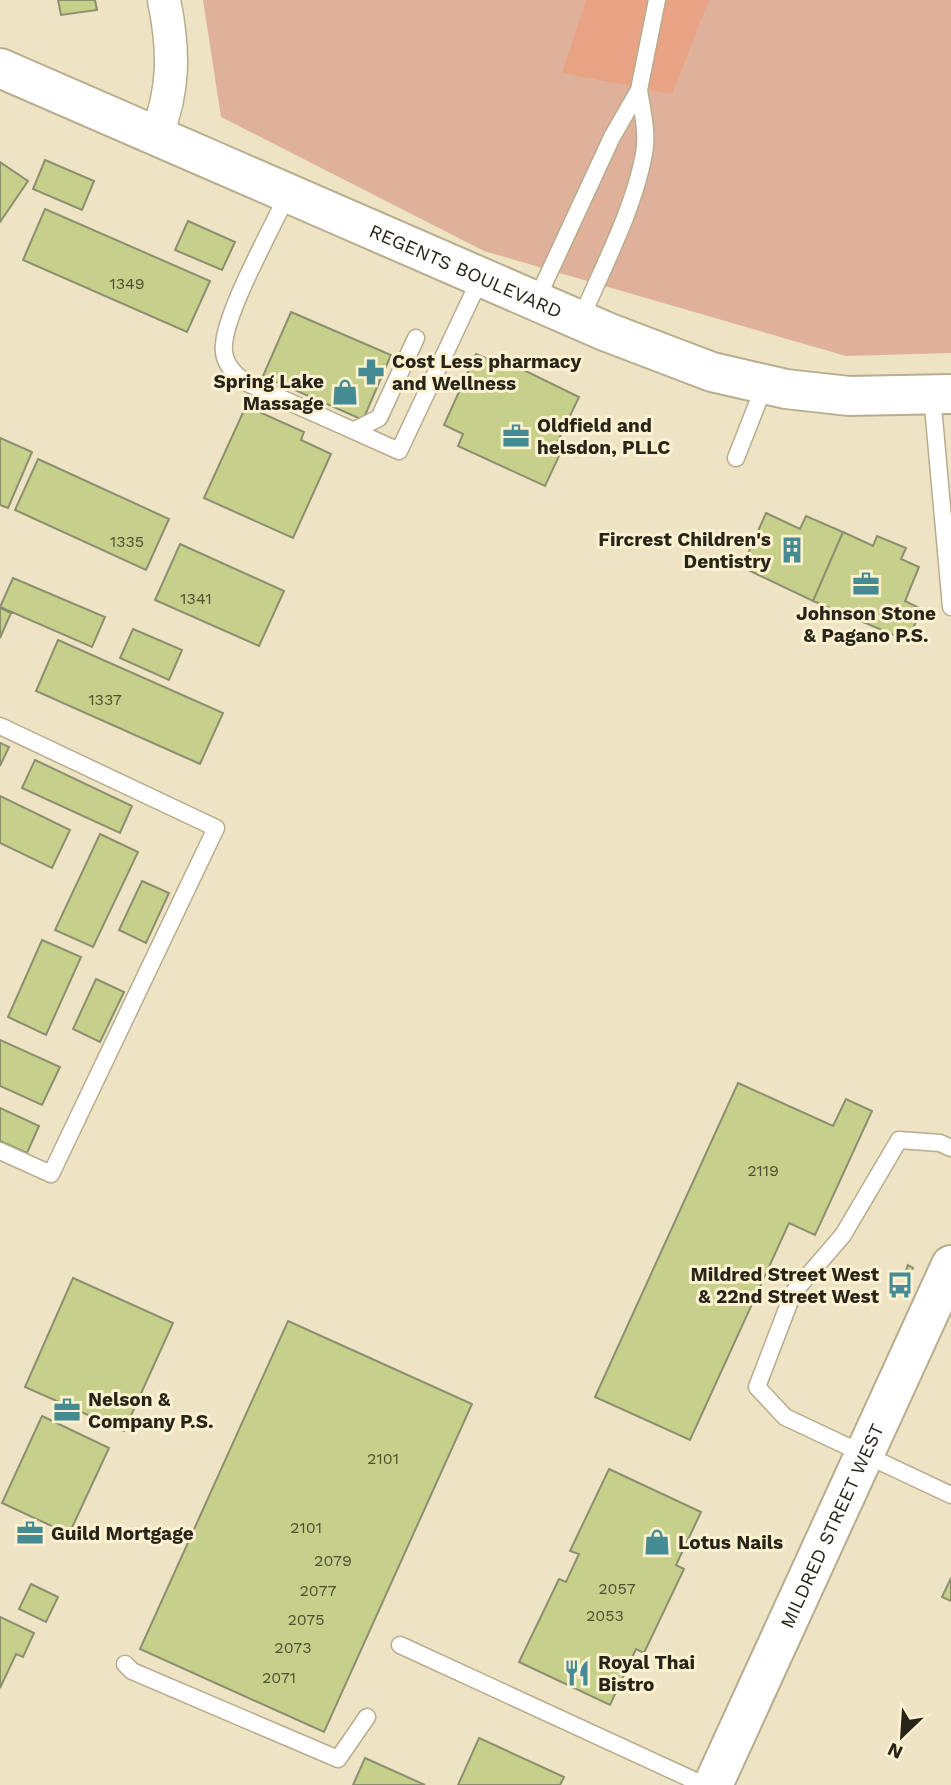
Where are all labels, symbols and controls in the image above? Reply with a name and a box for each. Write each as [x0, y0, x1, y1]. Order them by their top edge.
street label: REGENTS BOULEVARD [366, 219, 566, 323]
house number: 1349 [109, 274, 145, 293]
place label: Cost Less pharmacy and Wellness [392, 350, 581, 395]
pharmacy icon: Cost Less pharmacy and Wellness [356, 357, 386, 387]
place label: Spring Lake Massage [214, 370, 324, 415]
shop icon: Spring Lake Massage [330, 377, 360, 407]
place label: Oldfield and helsdon, PLLC [537, 414, 670, 459]
office icon: Oldfield and helsdon, PLLC [501, 421, 531, 451]
place label: Fircrest Children's Dentistry [598, 528, 771, 573]
house number: 1335 [110, 532, 144, 551]
building icon: Fircrest Children's Dentistry [777, 535, 807, 565]
office icon: Johnson Stone & Pagano P.S. [851, 569, 881, 599]
house number: 1341 [180, 589, 212, 608]
place label: Johnson Stone & Pagano P.S. [796, 602, 936, 647]
house number: 1337 [88, 690, 122, 709]
house number: 2119 [747, 1161, 779, 1180]
place label: Mildred Street West & 22nd Street West [690, 1263, 880, 1308]
bus stop icon: Mildred Street West & 22nd Street West [885, 1270, 915, 1300]
place label: Nelson & Company P.S. [88, 1388, 213, 1433]
office icon: Nelson & Company P.S. [52, 1395, 82, 1425]
street label: MILDRED STREET WEST [775, 1420, 888, 1632]
house number: 2101 [367, 1449, 399, 1468]
office icon: Guild Mortgage [15, 1518, 45, 1548]
house number: 2101 [290, 1518, 322, 1537]
place label: Guild Mortgage [51, 1522, 194, 1545]
shop icon: Lotus Nails [642, 1527, 672, 1557]
place label: Lotus Nails [678, 1531, 783, 1554]
house number: 2079 [314, 1551, 352, 1570]
house number: 2057 [598, 1579, 636, 1598]
house number: 2077 [300, 1581, 336, 1600]
house number: 2053 [586, 1606, 624, 1625]
house number: 2075 [287, 1610, 325, 1629]
house number: 2073 [274, 1638, 312, 1657]
place label: Royal Thai Bistro [598, 1651, 695, 1696]
restaurant icon: Royal Thai Bistro [562, 1658, 592, 1688]
house number: 2071 [262, 1668, 296, 1687]
north arrow [867, 1701, 937, 1771]
text: N [884, 1738, 906, 1764]

